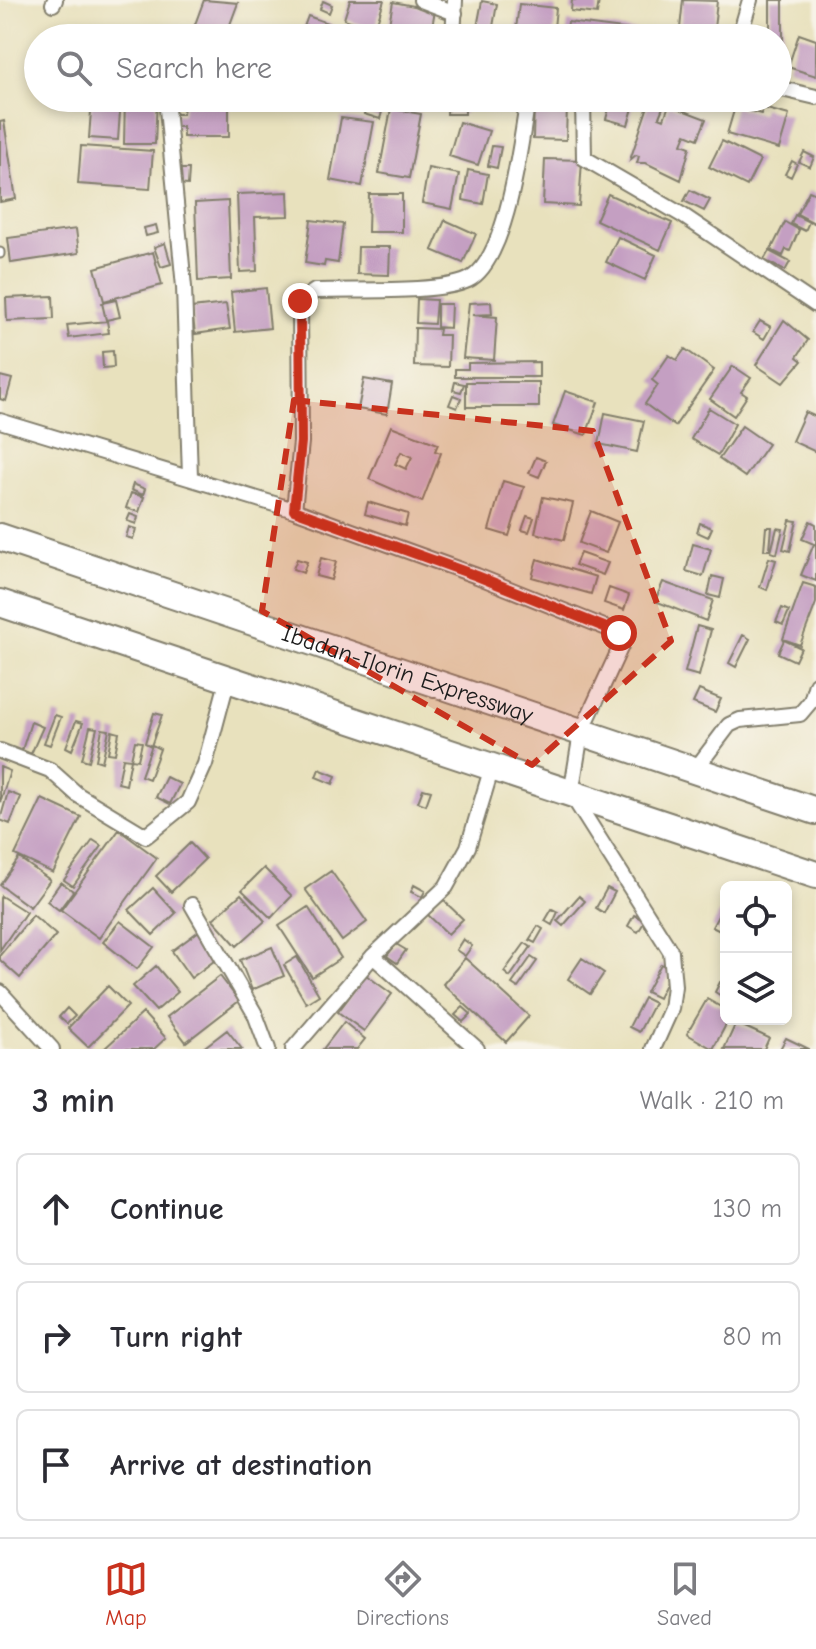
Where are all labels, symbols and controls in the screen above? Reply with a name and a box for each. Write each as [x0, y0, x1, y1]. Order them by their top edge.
search box [24, 24, 792, 112]
icon: search [52, 46, 96, 90]
text: Search here [116, 51, 272, 86]
route end [282, 283, 318, 319]
route start [601, 615, 637, 651]
street label: Ibadan-Ilorin Expressway [278, 619, 537, 729]
map controls [720, 881, 792, 1025]
button: locate [720, 881, 792, 953]
button: layers [720, 953, 792, 1025]
text: 3 min [32, 1081, 115, 1121]
text: Walk · 210 m [640, 1086, 784, 1116]
icon: ahead [34, 1187, 78, 1231]
text: Continue [110, 1192, 224, 1227]
text: 130 m [713, 1194, 782, 1224]
icon: right [34, 1315, 78, 1359]
text: Turn right [110, 1320, 242, 1355]
text: 80 m [723, 1322, 782, 1352]
icon: arrive [34, 1443, 78, 1487]
text: Arrive at destination [110, 1448, 372, 1483]
tab: Map [104, 1557, 148, 1631]
tab: Directions [356, 1557, 449, 1631]
tab: Saved [657, 1557, 712, 1631]

